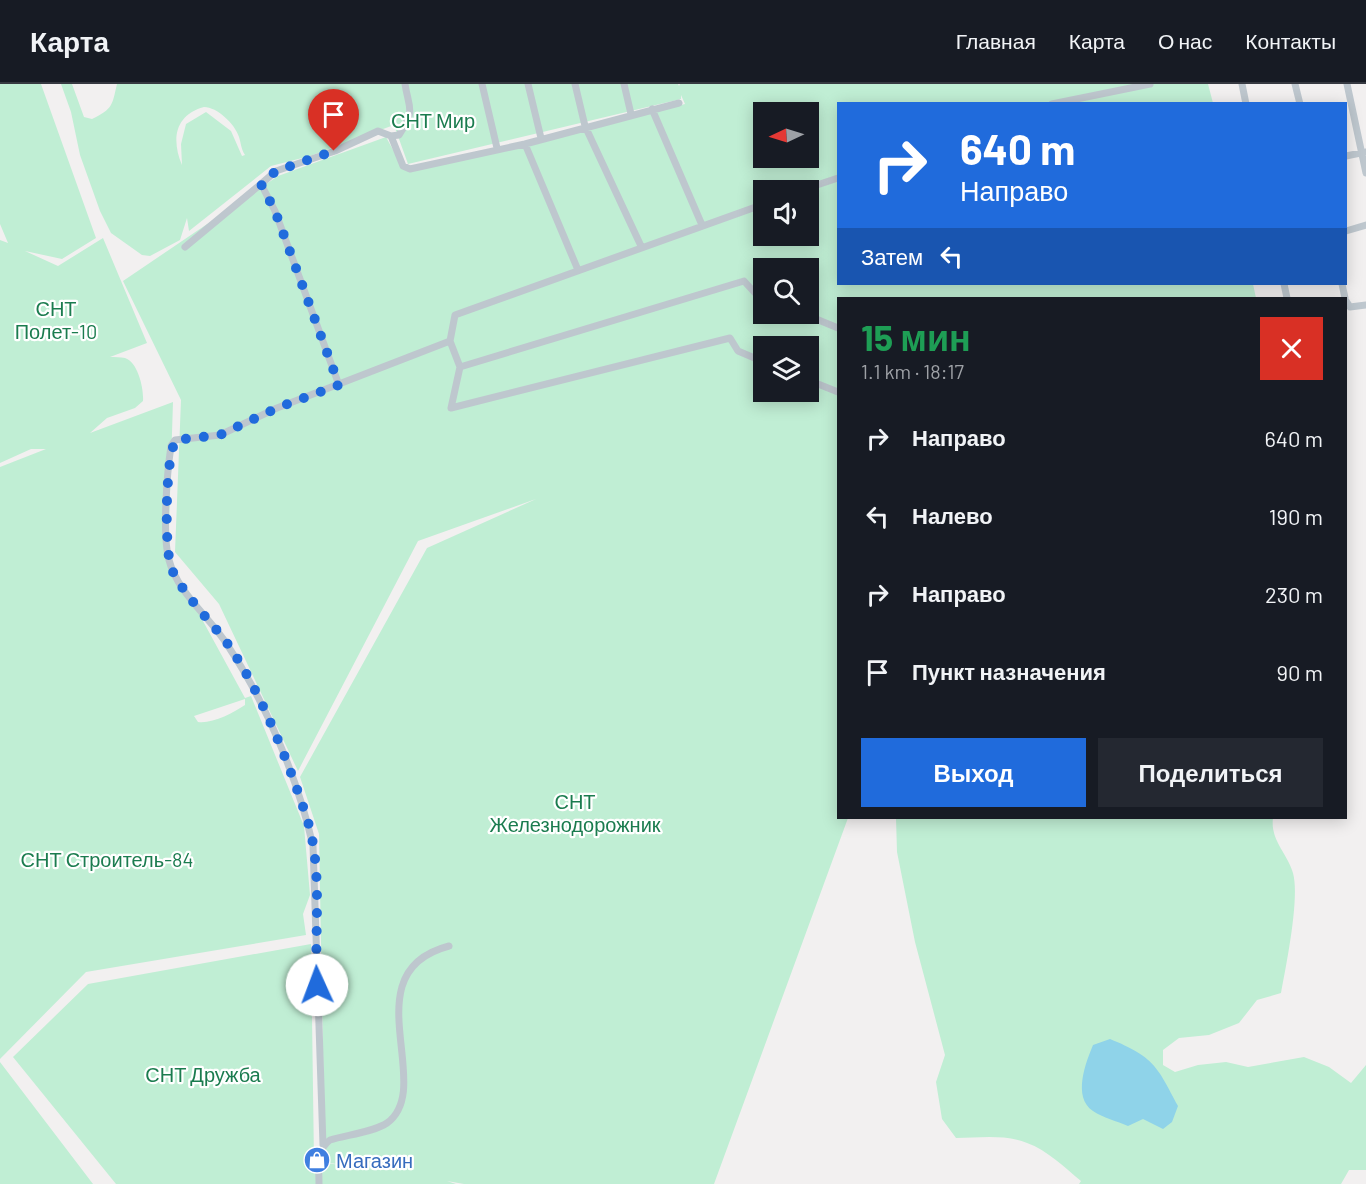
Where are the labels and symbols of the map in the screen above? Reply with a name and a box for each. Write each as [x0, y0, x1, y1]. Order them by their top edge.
pin [308, 89, 359, 151]
north arrow [753, 102, 819, 168]
park label: СНТ Мир [391, 108, 475, 132]
park label: СНТ Полет-10 [15, 296, 97, 343]
park label: СНТ Железнодорожник [489, 789, 661, 836]
park label: СНТ Строитель-84 [21, 847, 193, 871]
position arrow [285, 953, 349, 1017]
park label: СНТ Дружба [145, 1062, 262, 1086]
shop icon: Магазин [302, 1145, 332, 1175]
place label: Магазин [336, 1148, 413, 1172]

